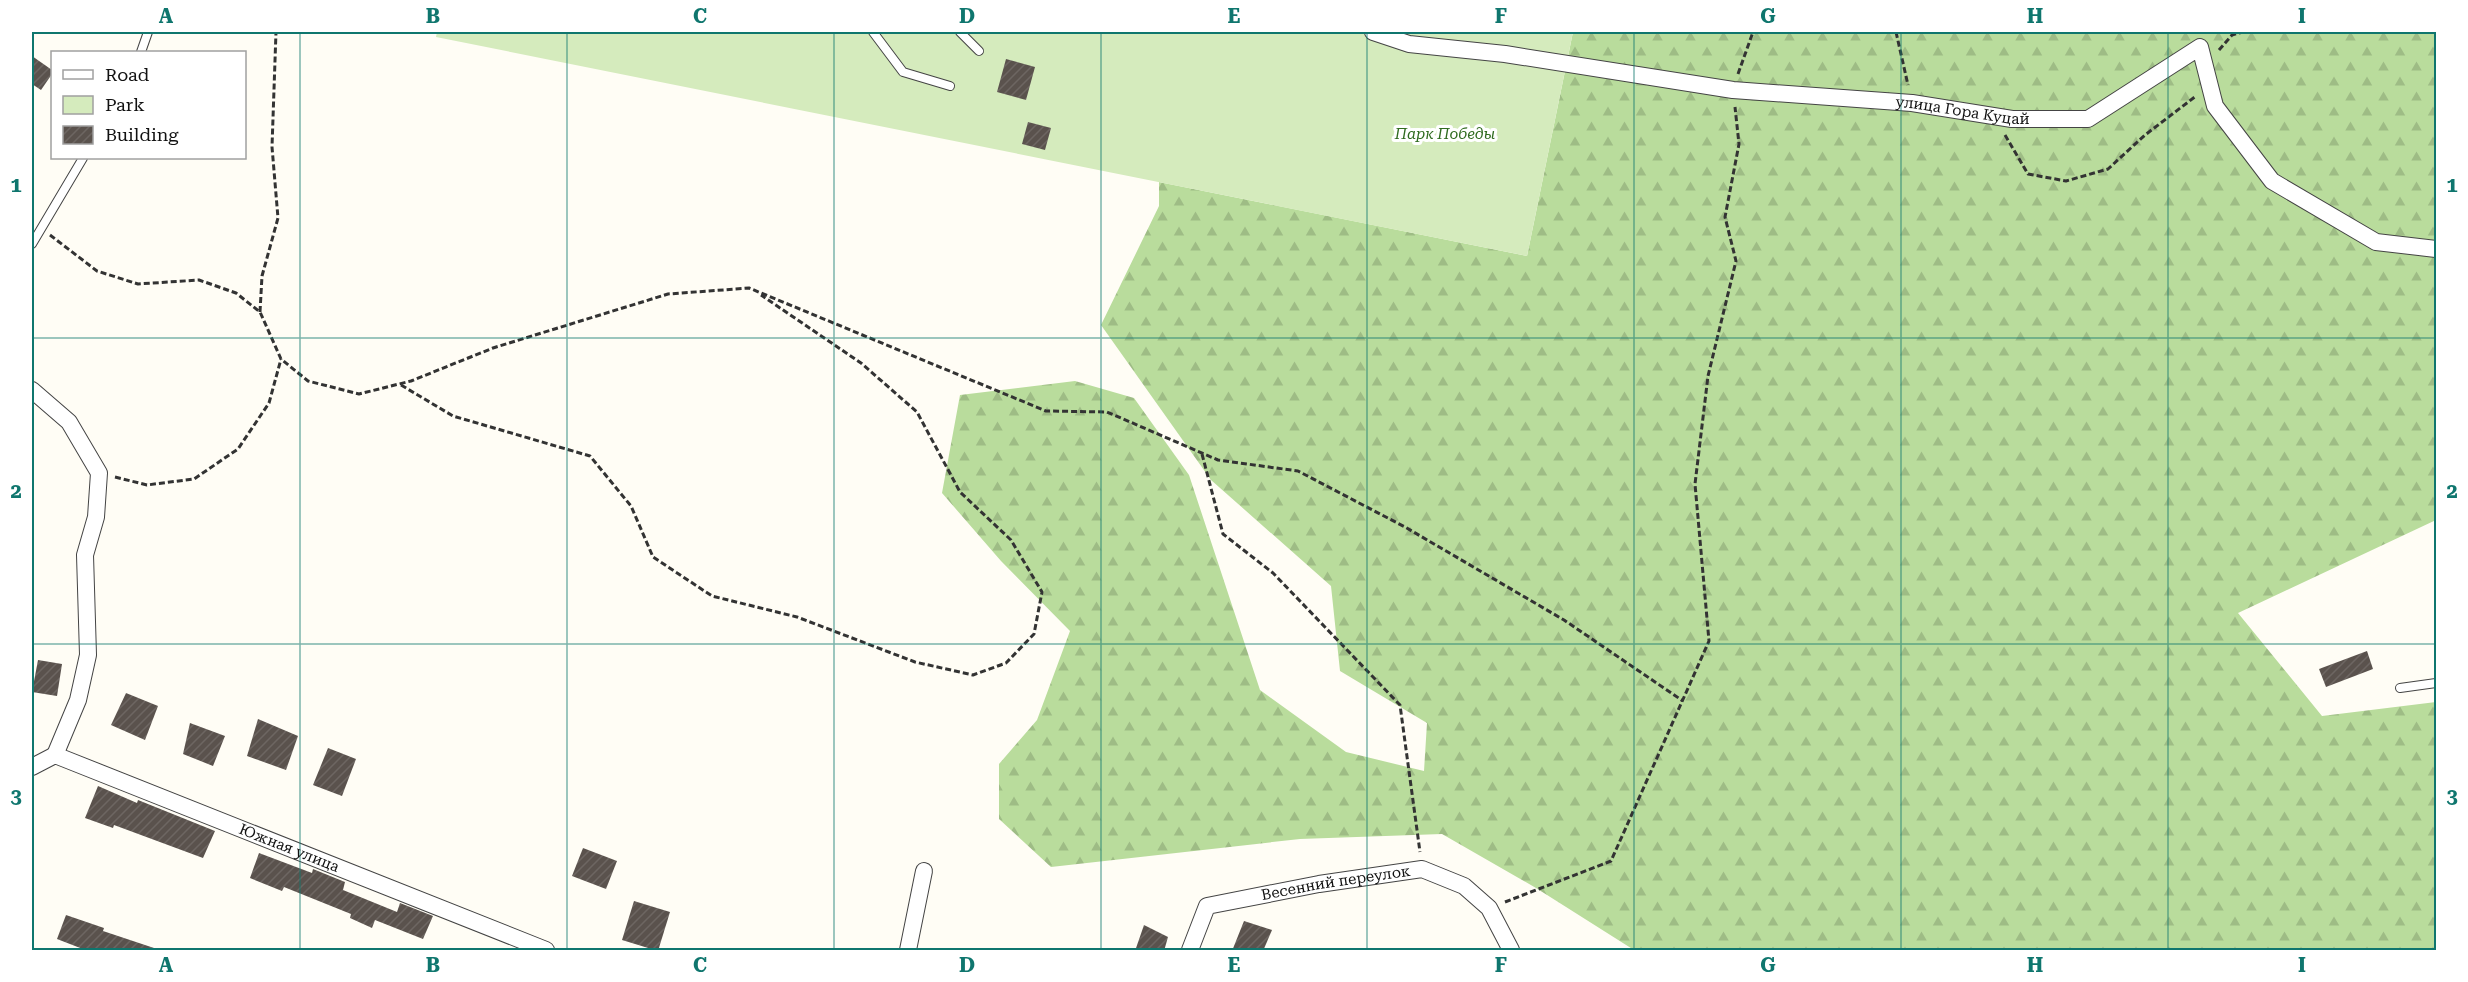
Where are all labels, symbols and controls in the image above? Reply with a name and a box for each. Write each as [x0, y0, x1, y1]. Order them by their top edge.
text: A [159, 4, 174, 28]
text: B [426, 4, 440, 28]
text: C [693, 4, 707, 28]
text: D [959, 4, 975, 28]
text: E [1228, 4, 1241, 28]
text: F [1495, 4, 1507, 28]
text: G [1760, 4, 1776, 28]
text: H [2027, 4, 2043, 28]
text: I [2298, 4, 2306, 28]
legend [51, 51, 246, 159]
text: Road [105, 64, 150, 85]
street label: улица Гора Куцай [1895, 93, 2030, 128]
text: Park [105, 94, 145, 115]
text: Building [105, 124, 179, 145]
park label: Парк Победы [1394, 125, 1496, 143]
text: 1 [10, 173, 22, 197]
text: 1 [2446, 173, 2458, 197]
text: 2 [10, 479, 22, 503]
text: 2 [2446, 479, 2458, 503]
text: 3 [10, 784, 22, 808]
text: 3 [2446, 784, 2458, 808]
street label: Южная улица [236, 820, 342, 876]
street label: Весенний переулок [1260, 862, 1412, 904]
text: A [159, 953, 174, 977]
text: B [426, 953, 440, 977]
text: C [693, 953, 707, 977]
text: D [959, 953, 975, 977]
text: E [1228, 953, 1241, 977]
text: F [1495, 953, 1507, 977]
text: G [1760, 953, 1776, 977]
text: H [2027, 953, 2043, 977]
text: I [2298, 953, 2306, 977]

